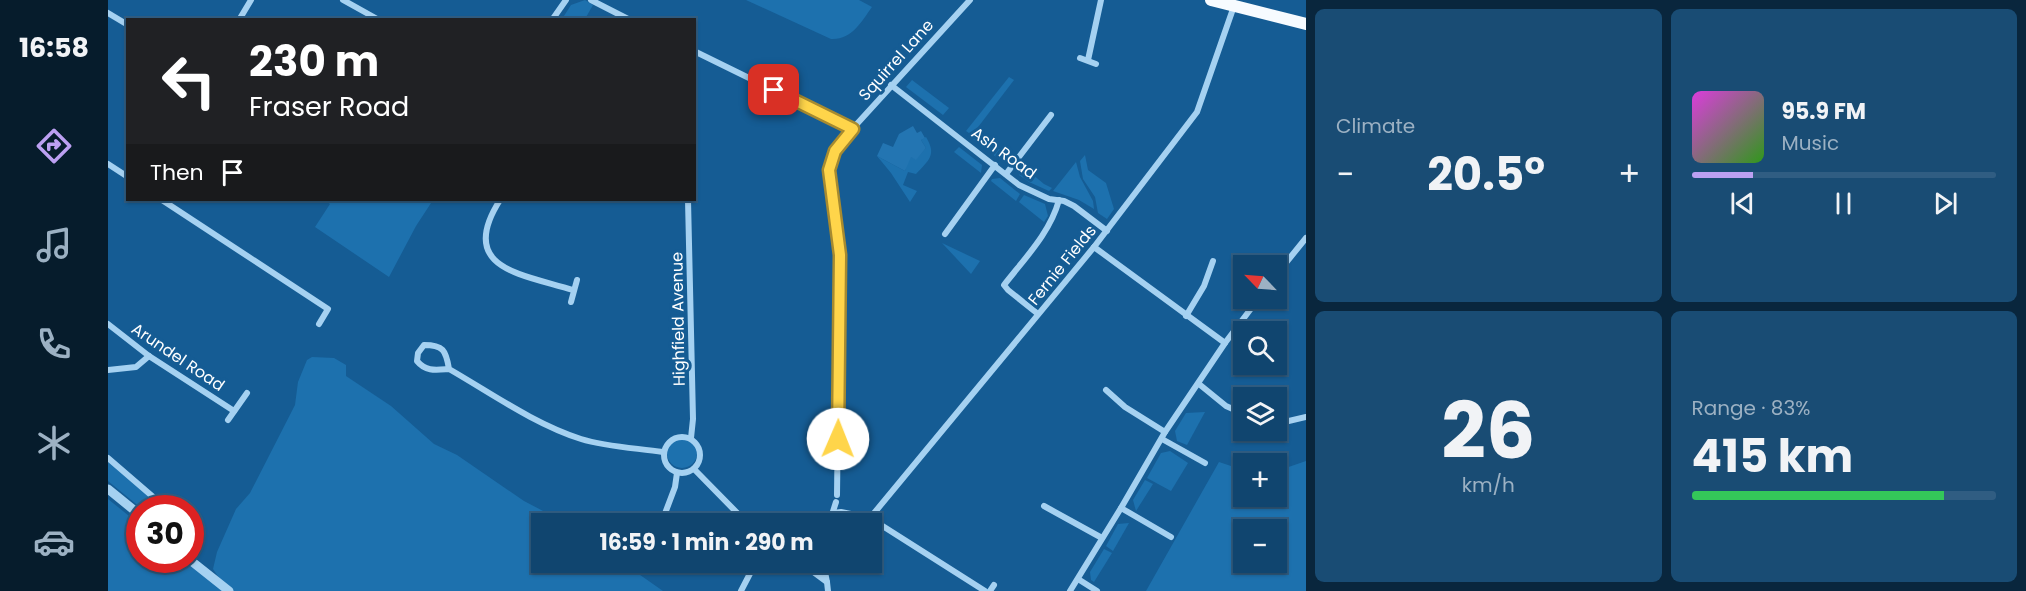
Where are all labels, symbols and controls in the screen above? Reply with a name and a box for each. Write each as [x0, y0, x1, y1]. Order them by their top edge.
street label: Squirrel Lane [853, 14, 939, 106]
text: 16:58 [19, 29, 89, 66]
text: 230 m [249, 32, 379, 91]
icon: left [150, 42, 228, 120]
pin [748, 64, 799, 115]
icon: arrive [757, 73, 790, 106]
text: Fraser Road [249, 88, 409, 125]
text: 95.9 FM [1782, 96, 1866, 127]
text: Climate [1336, 112, 1415, 140]
street label: Ash Road [967, 122, 1041, 184]
icon: directions [33, 125, 75, 167]
text: Music [1782, 129, 1839, 157]
text: 20.5° [1427, 143, 1545, 206]
text: − [1336, 151, 1354, 198]
text: + [1618, 151, 1640, 198]
icon: arrive [216, 156, 249, 189]
text: Then [150, 157, 204, 188]
icon: previous [1726, 187, 1759, 220]
icon: pause [1827, 187, 1860, 220]
icon: next [1929, 187, 1962, 220]
street label: Fernie Fields [1022, 220, 1102, 310]
icon: music [33, 224, 75, 266]
street label: Highfield Avenue [665, 252, 691, 386]
north arrow [1233, 255, 1287, 309]
map controls [1233, 255, 1287, 573]
street label: Arundel Road [127, 317, 229, 397]
button: search [1233, 321, 1287, 375]
icon: phone [33, 323, 75, 365]
text: 26 [1441, 376, 1535, 485]
button: layers [1233, 387, 1287, 441]
text: Range · 83% [1692, 394, 1810, 422]
position arrow [806, 407, 870, 471]
icon: climate [33, 422, 75, 464]
text: 415 km [1692, 425, 1853, 488]
button: + [1233, 453, 1287, 507]
text: km/h [1462, 471, 1515, 499]
speed limit sign: 30 [126, 495, 204, 573]
button: − [1233, 519, 1287, 573]
icon: car [33, 521, 75, 563]
text: 16:59 · 1 min · 290 m [599, 527, 814, 558]

